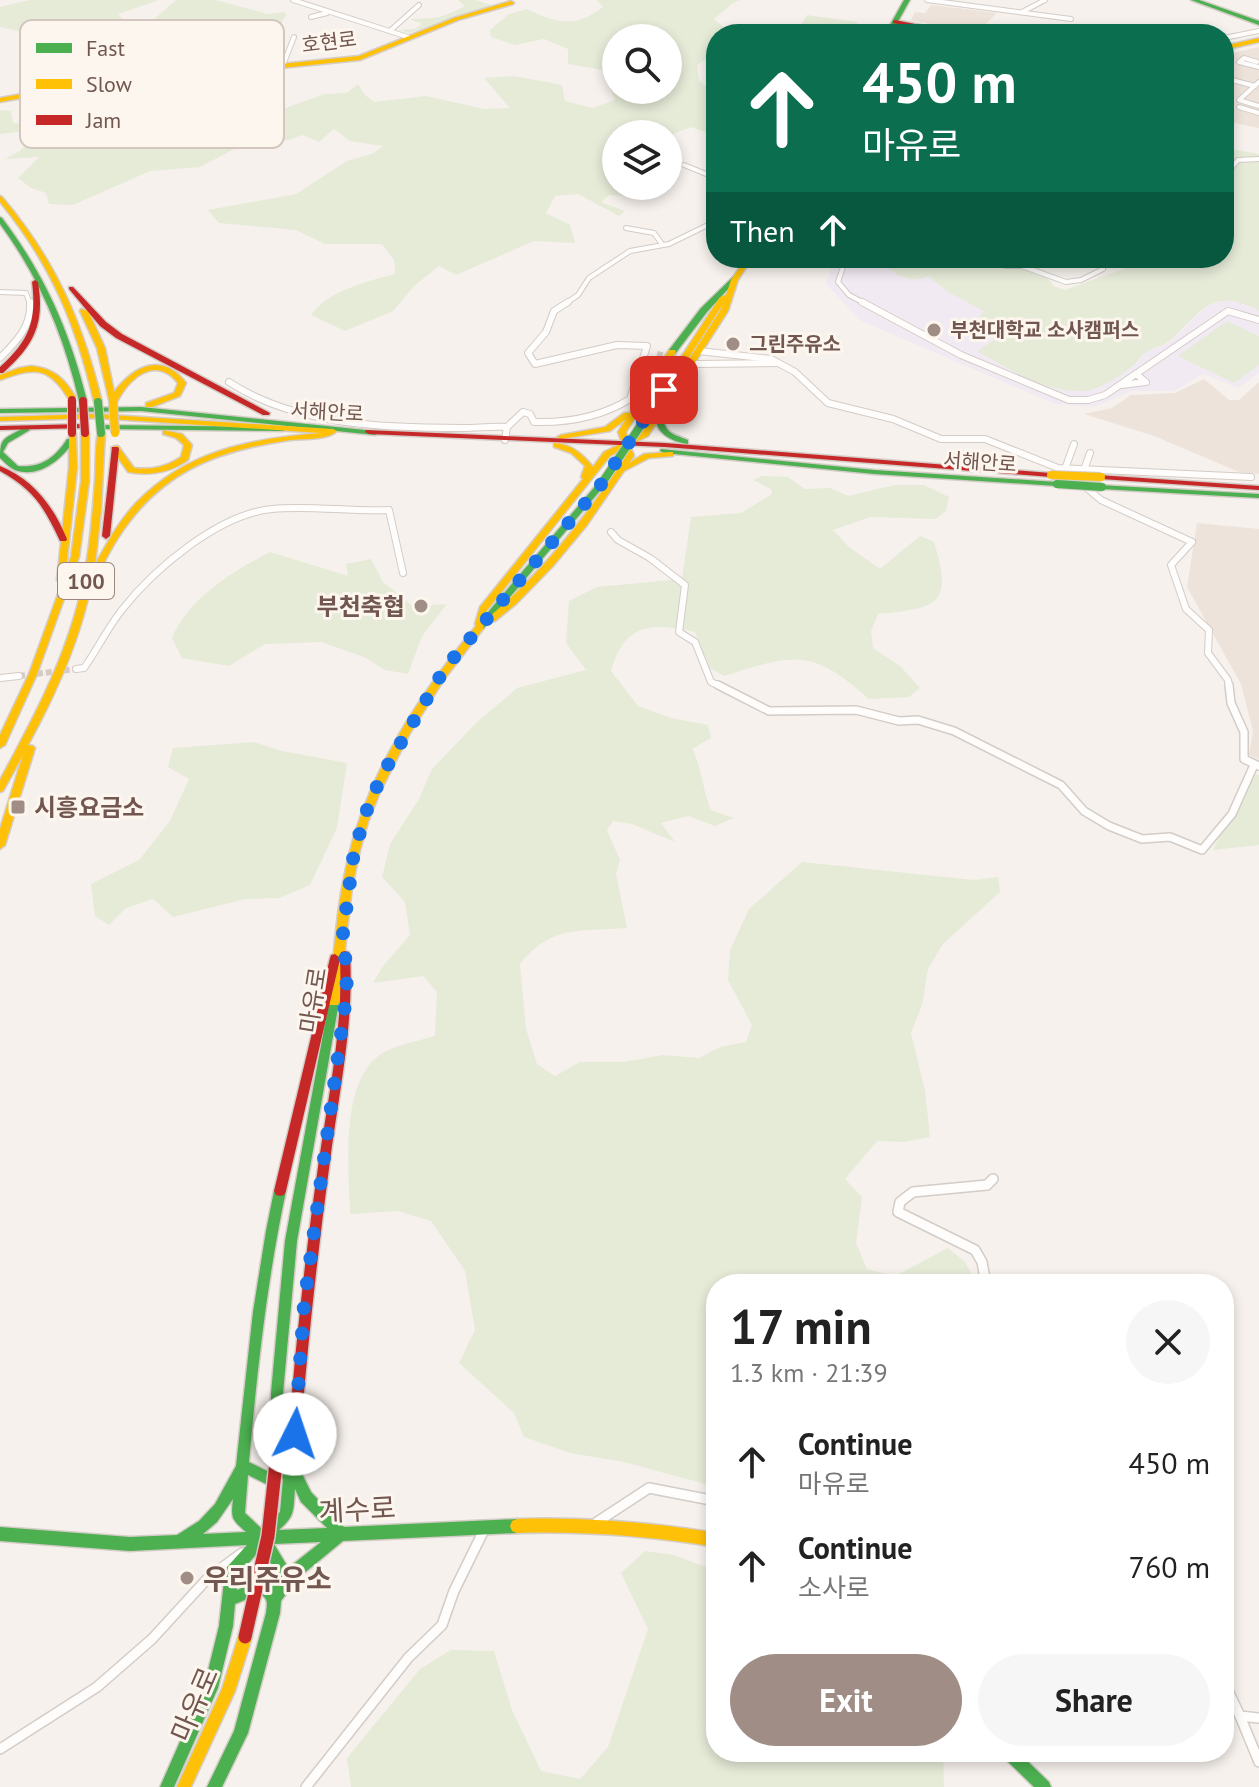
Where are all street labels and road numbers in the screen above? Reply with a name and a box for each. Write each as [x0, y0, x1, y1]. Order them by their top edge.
street label: 호현로 [300, 26, 358, 58]
street label: 서해안로 [290, 397, 364, 427]
street label: 서해안로 [942, 446, 1018, 478]
road number: 100 [58, 563, 114, 599]
street label: 마유로 [293, 965, 333, 1035]
street label: 계수로 [317, 1489, 397, 1529]
street label: 마유로 [162, 1661, 226, 1747]

